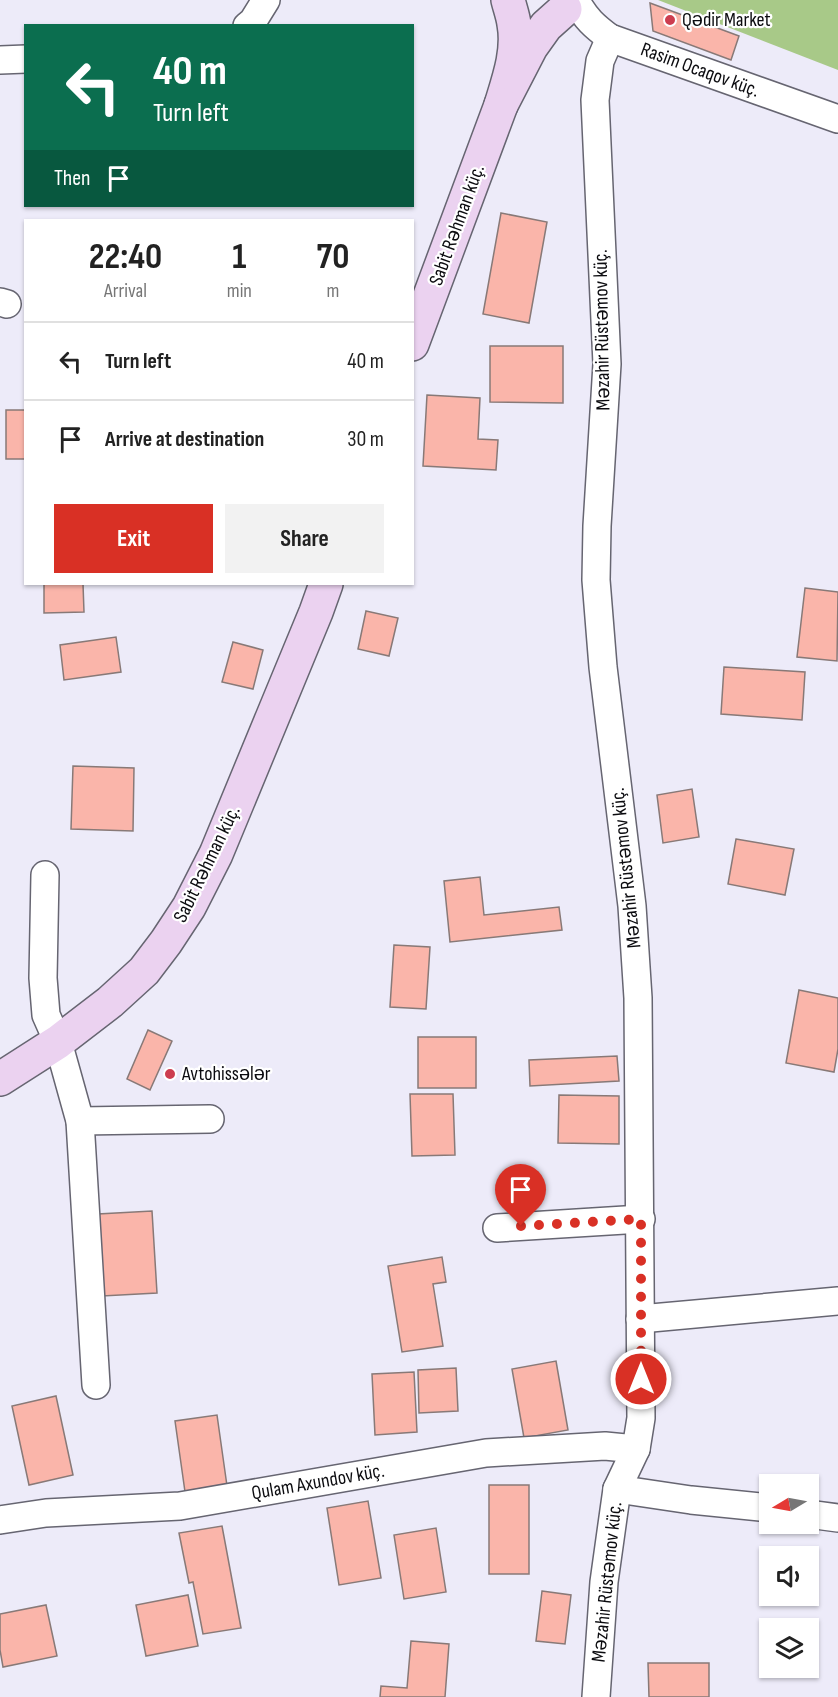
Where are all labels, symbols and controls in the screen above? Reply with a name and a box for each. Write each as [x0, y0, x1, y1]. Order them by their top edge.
place label: Qədir Market [682, 8, 771, 32]
marker: Qədir Market [663, 13, 677, 27]
street label: Rasim Ocaqov küç. [637, 37, 763, 103]
text: 40 m [153, 46, 227, 97]
icon: left [54, 48, 132, 126]
text: Turn left [153, 97, 229, 129]
street label: Sabit Rəhman küç. [424, 161, 490, 289]
icon: arrive [102, 162, 135, 195]
text: Then [54, 165, 90, 192]
text: 22:40 [89, 236, 162, 279]
text: 1 [232, 236, 246, 279]
text: 70 [317, 236, 349, 279]
street label: Məzahir Rüstəmov küç. [589, 249, 615, 411]
text: Arrival [104, 279, 147, 303]
text: min [227, 279, 252, 303]
text: m [327, 279, 339, 303]
icon: left [54, 345, 87, 378]
text: Turn left [105, 348, 171, 375]
text: 40 m [347, 348, 384, 375]
icon: arrive [54, 423, 87, 456]
text: Arrive at destination [105, 426, 264, 453]
text: 30 m [347, 426, 384, 453]
button: Exit [54, 504, 213, 573]
button: Share [225, 504, 384, 573]
street label: Məzahir Rüstəmov küç. [606, 787, 646, 949]
street label: Sabit Rəhman küç. [168, 802, 246, 926]
place label: Avtohissələr [181, 1062, 271, 1086]
marker: Avtohissələr [163, 1067, 177, 1081]
pin [495, 1164, 546, 1226]
icon: arrive [504, 1173, 537, 1206]
position arrow [609, 1347, 673, 1411]
street label: Qulam Axundov küç. [250, 1459, 386, 1505]
north arrow [759, 1474, 819, 1534]
map controls [759, 1474, 819, 1678]
street label: Məzahir Rüstəmov küç. [587, 1501, 627, 1663]
button: sound [759, 1546, 819, 1606]
button: layers [759, 1618, 819, 1678]

